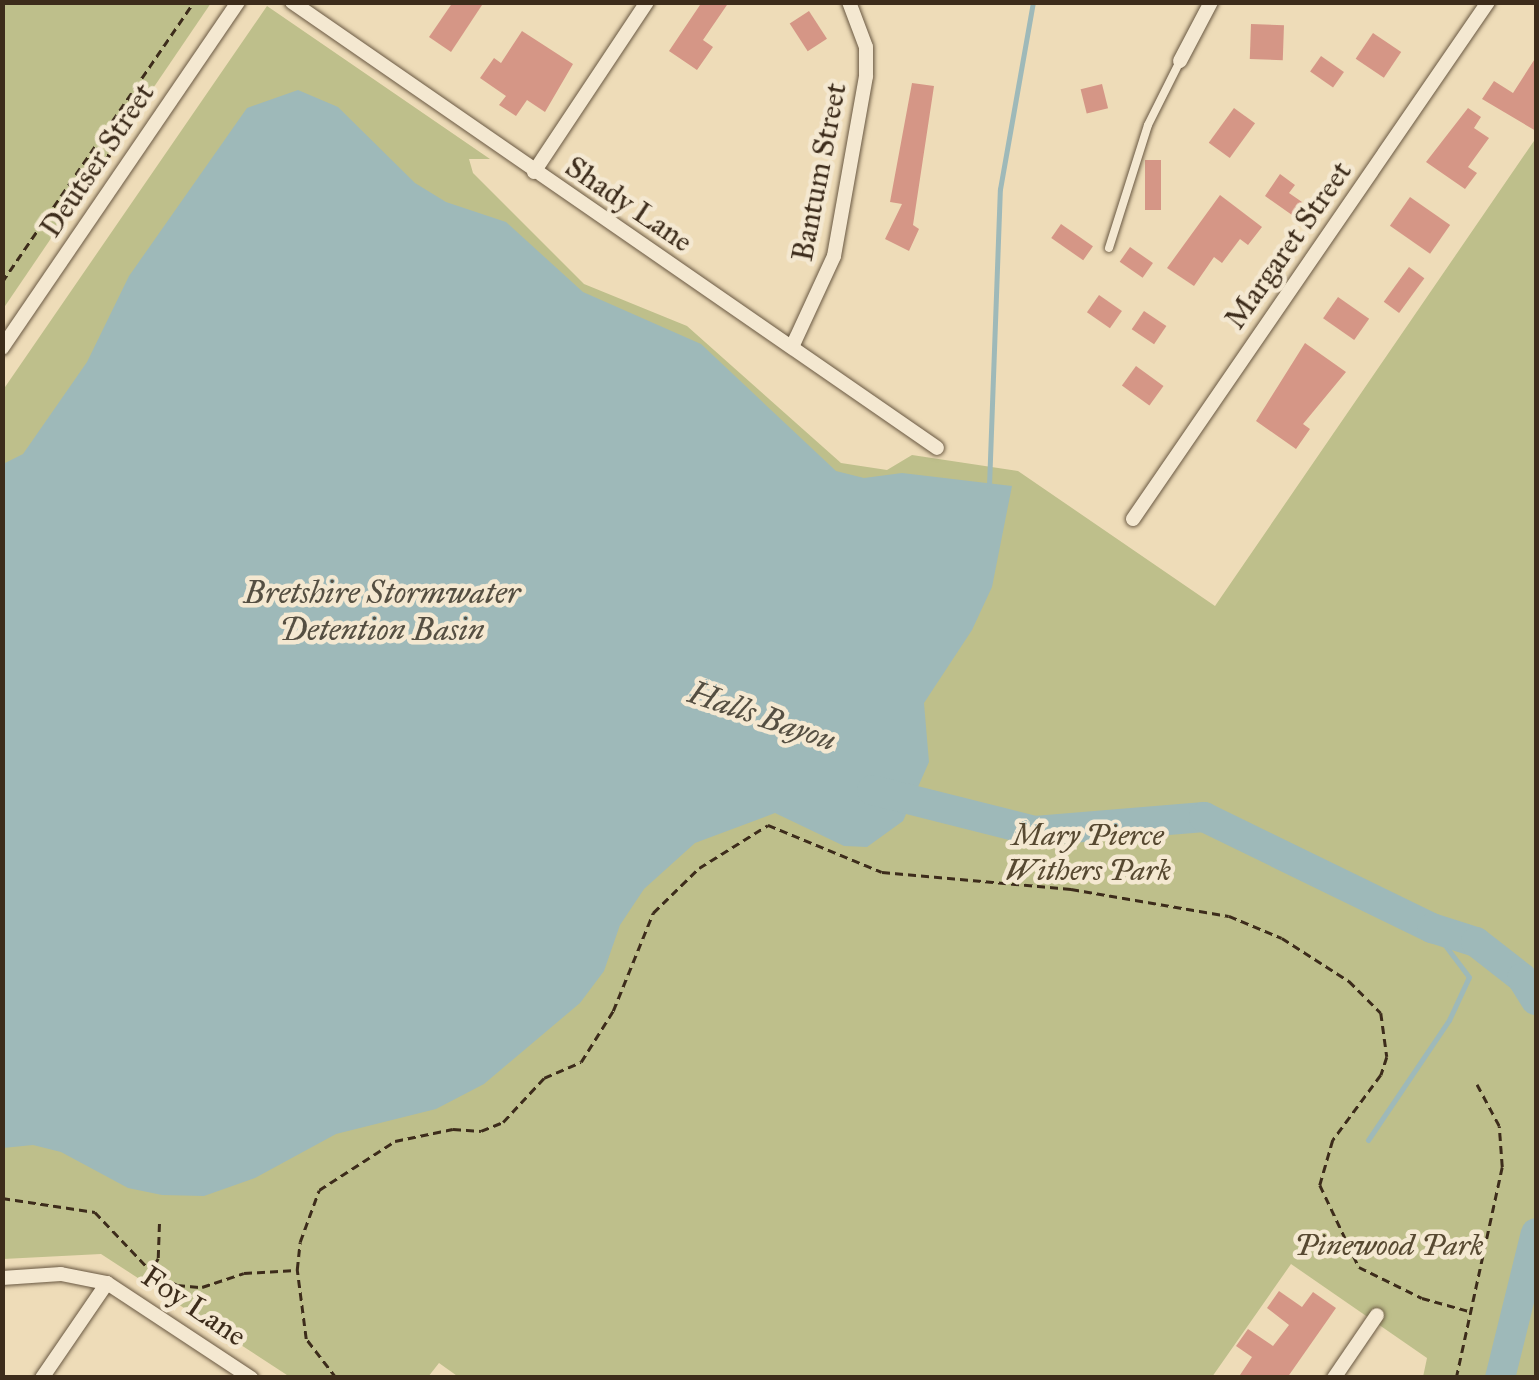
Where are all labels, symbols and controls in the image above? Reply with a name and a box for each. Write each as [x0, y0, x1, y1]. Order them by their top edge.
street label: Deutser Street [32, 76, 162, 244]
street label: Bantum Street [784, 80, 854, 264]
street label: Shady Lane [559, 148, 699, 260]
street label: Margaret Street [1217, 154, 1359, 336]
water label: Bretshire Stormwater Detention Basin [244, 575, 520, 650]
water label: Halls Bayou [683, 674, 841, 760]
park label: Mary Pierce Withers Park [1005, 817, 1171, 888]
park label: Pinewood Park [1294, 1227, 1484, 1263]
street label: Foy Lane [135, 1258, 253, 1354]

